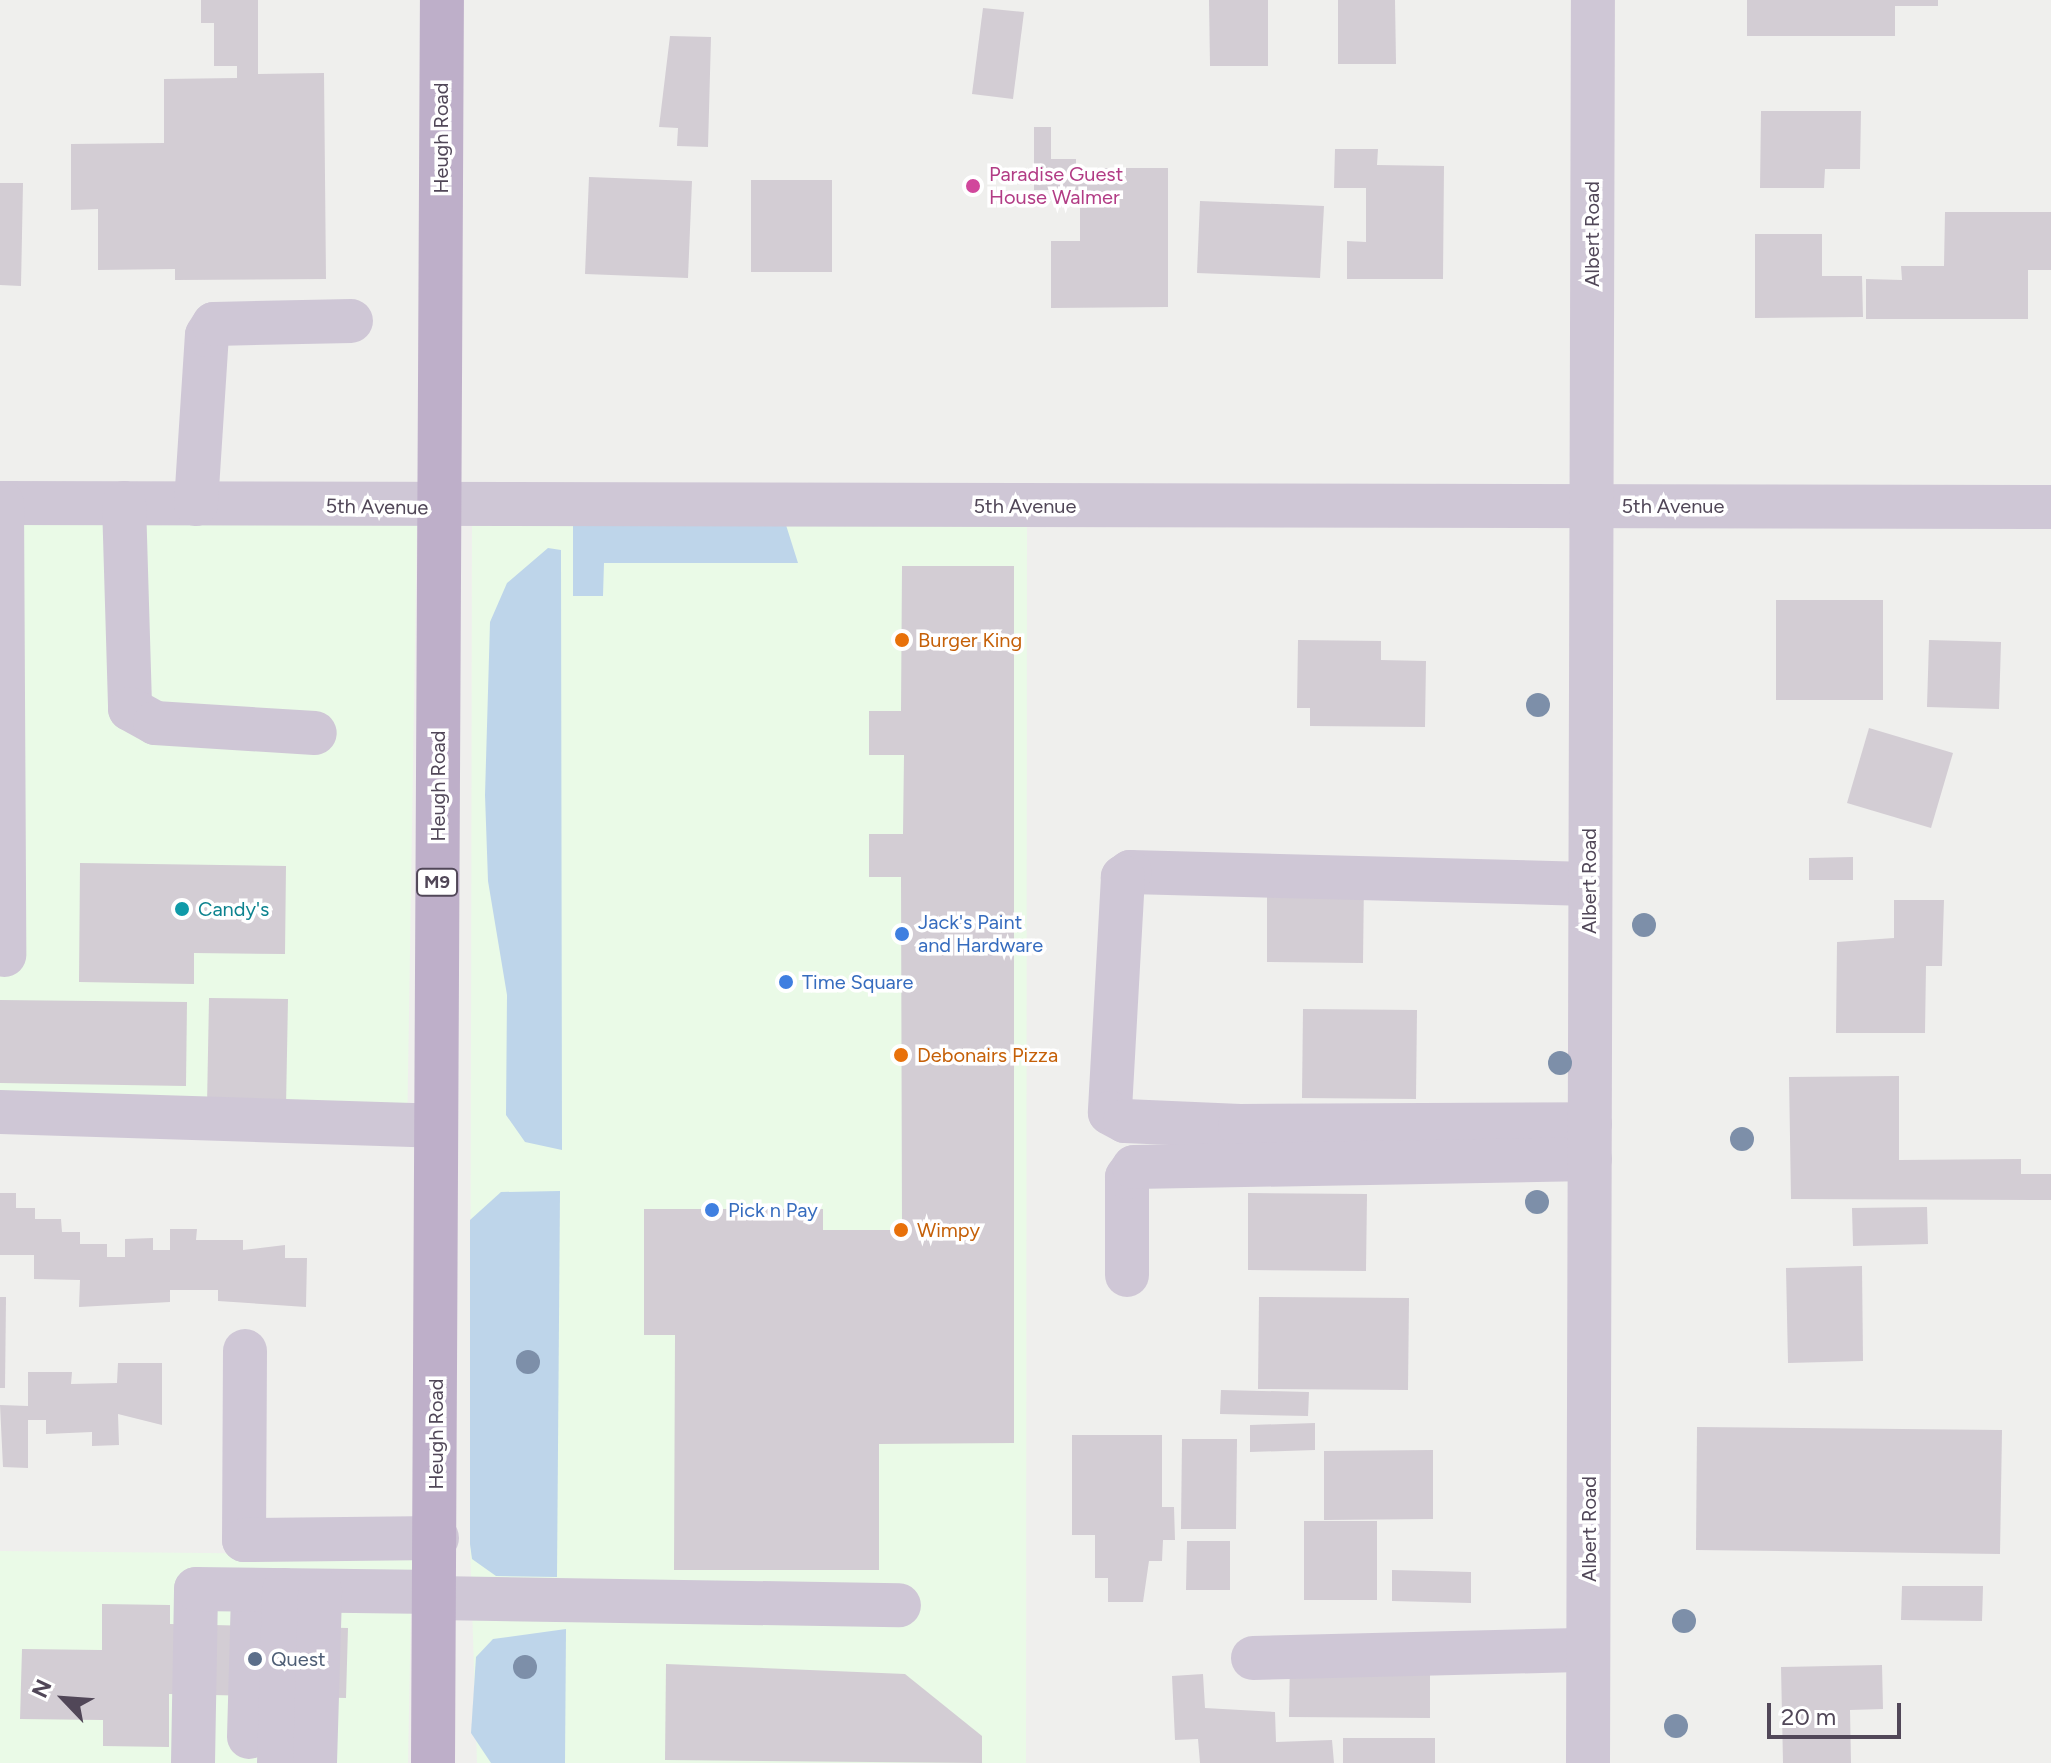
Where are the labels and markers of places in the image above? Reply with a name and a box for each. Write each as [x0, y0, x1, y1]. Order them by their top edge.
place label: Paradise Guest House Walmer [989, 162, 1123, 209]
marker: Paradise Guest House Walmer [964, 177, 982, 195]
place label: Burger King [918, 628, 1022, 652]
marker: Burger King [893, 631, 911, 649]
place label: Candy's [198, 897, 269, 921]
marker: Candy's [173, 900, 191, 918]
place label: Jack's Paint and Hardware [918, 910, 1043, 957]
marker: Jack's Paint and Hardware [893, 925, 911, 943]
place label: Time Square [802, 970, 913, 994]
marker: Time Square [777, 973, 795, 991]
place label: Debonairs Pizza [917, 1043, 1058, 1067]
marker: Debonairs Pizza [892, 1046, 910, 1064]
place label: Pick n Pay [728, 1198, 818, 1222]
marker: Pick n Pay [703, 1201, 721, 1219]
place label: Wimpy [917, 1218, 980, 1242]
marker: Wimpy [892, 1221, 910, 1239]
place label: Quest [271, 1647, 326, 1671]
marker: Quest [246, 1650, 264, 1668]

